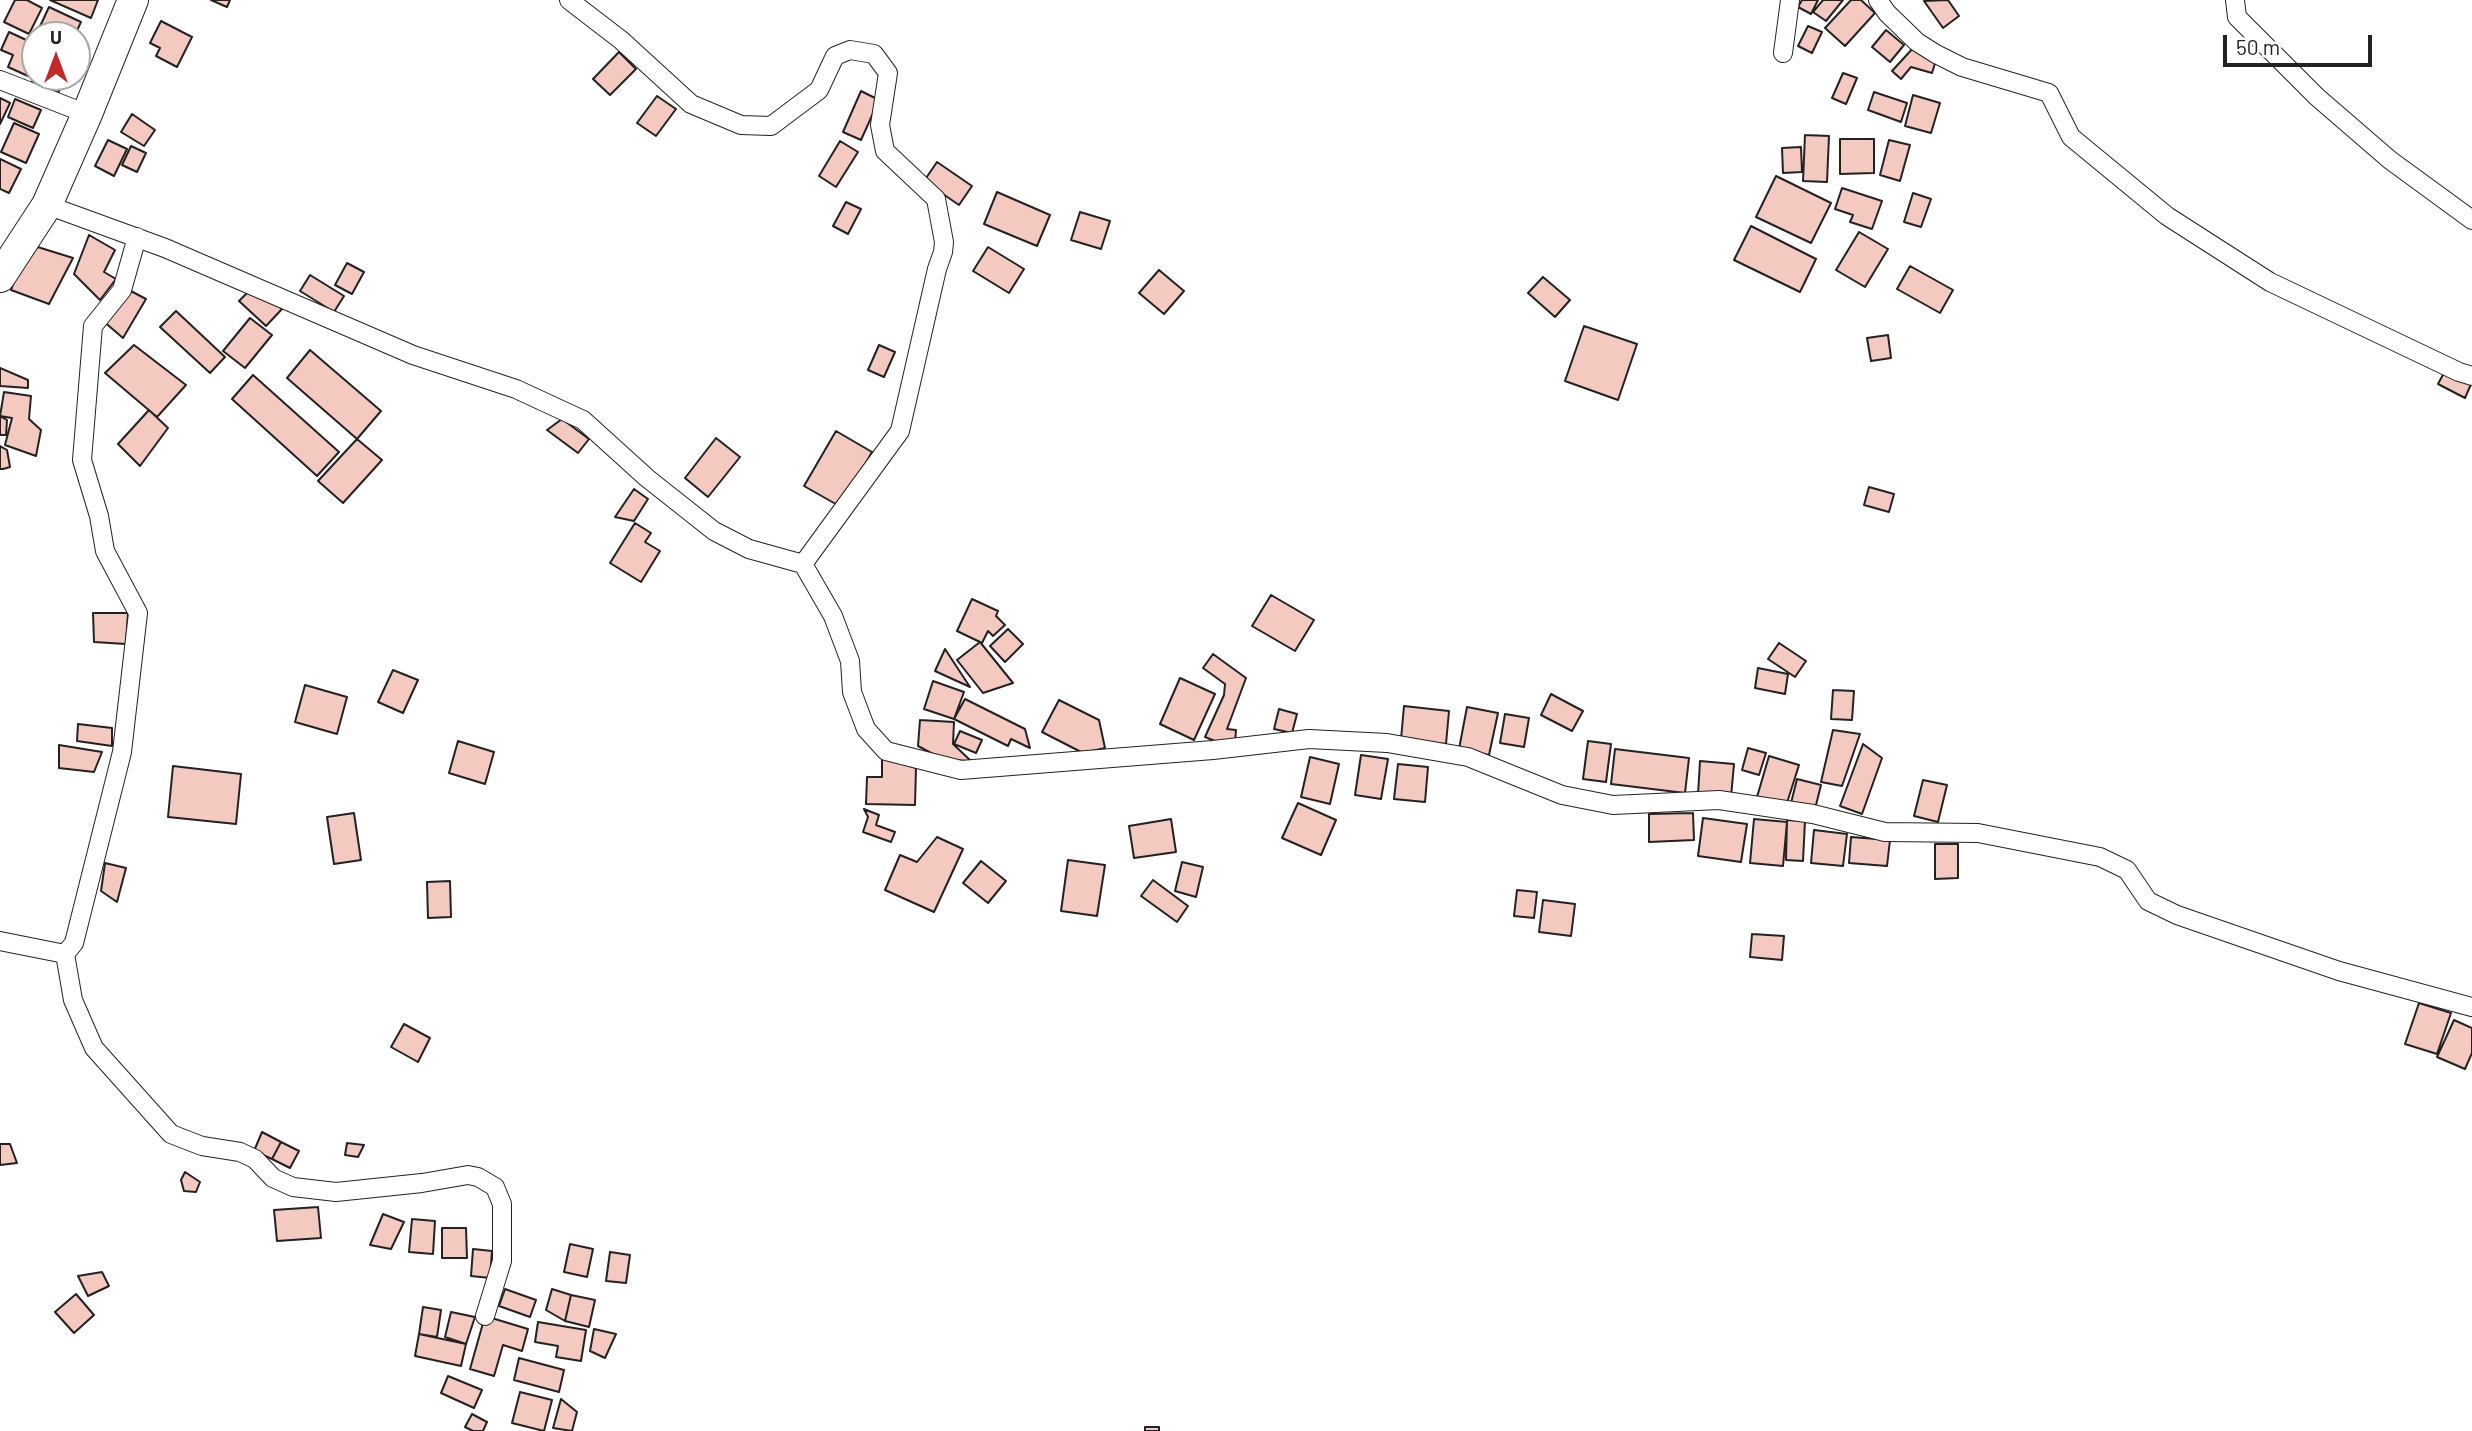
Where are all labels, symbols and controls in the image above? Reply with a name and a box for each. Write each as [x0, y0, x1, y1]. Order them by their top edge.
north arrow [21, 21, 91, 91]
scale bar [2227, 21, 2376, 65]
text: U [50, 25, 62, 48]
text: 50 m [2236, 34, 2280, 59]

